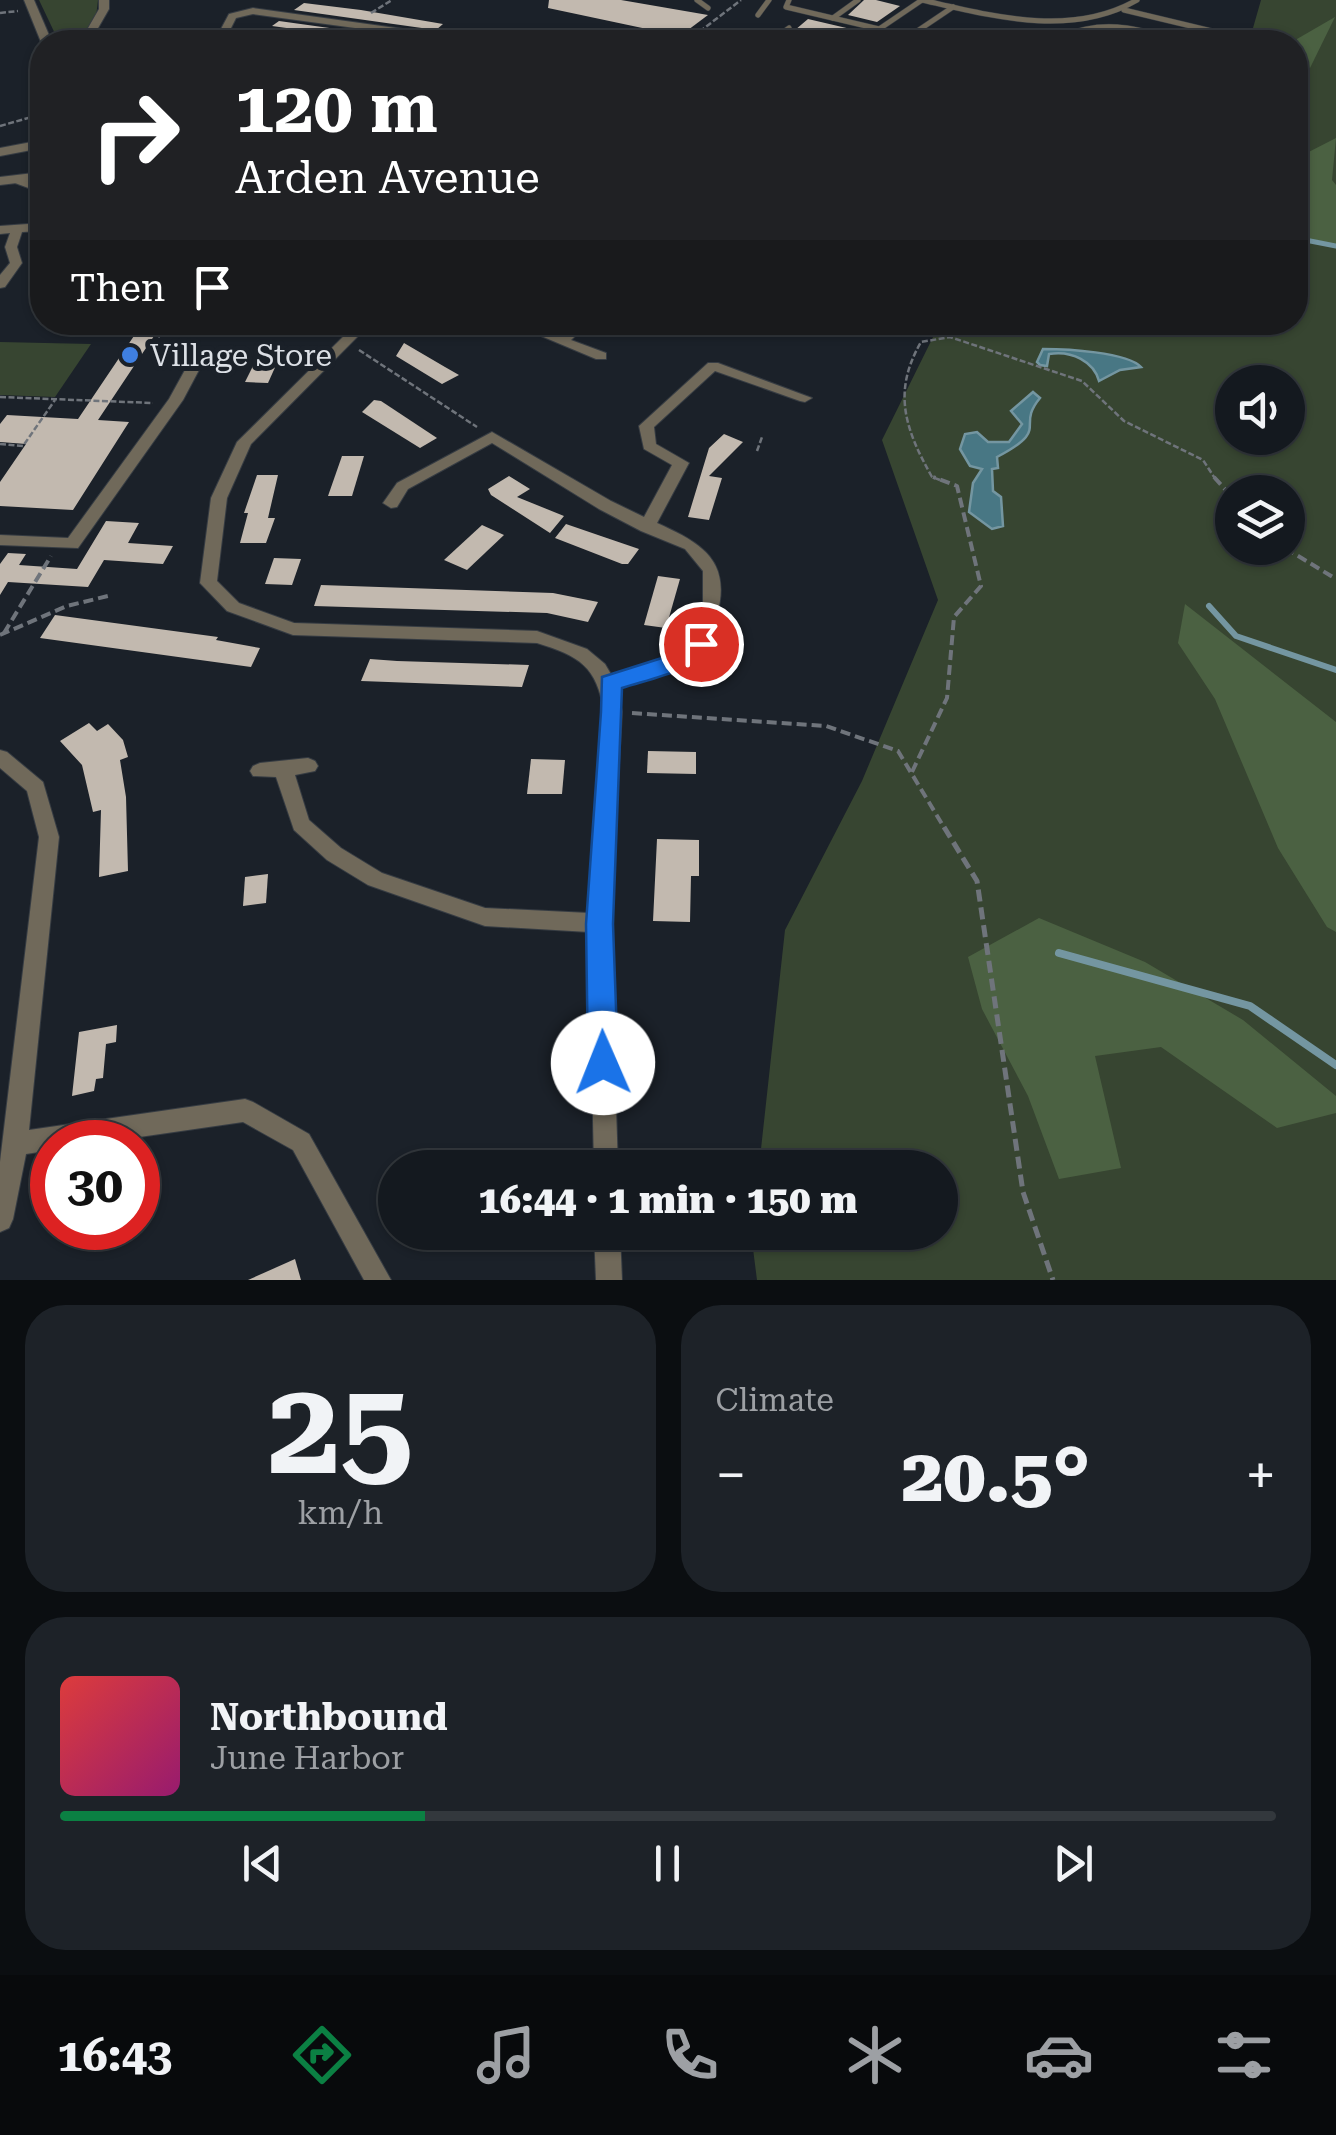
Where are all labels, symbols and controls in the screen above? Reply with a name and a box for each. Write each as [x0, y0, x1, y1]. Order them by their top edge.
text: 120 m [235, 67, 438, 149]
icon: right [70, 70, 200, 200]
text: Arden Avenue [235, 151, 540, 204]
icon: arrive [185, 260, 240, 315]
text: Then [70, 266, 165, 310]
place label: Village Store [150, 338, 332, 373]
marker: Village Store [119, 344, 141, 366]
map controls [1215, 365, 1305, 565]
button: sound [1215, 365, 1305, 455]
button: layers [1215, 475, 1305, 565]
pin [659, 602, 744, 687]
icon: arrive [674, 617, 729, 672]
position arrow [551, 1011, 655, 1115]
speed limit sign: 30 [30, 1120, 160, 1250]
text: 16:44 · 1 min · 150 m [478, 1178, 858, 1222]
text: 25 [267, 1352, 413, 1505]
text: Climate [716, 1381, 834, 1419]
text: 20.5° [901, 1431, 1090, 1519]
text: − [716, 1443, 746, 1507]
text: + [1245, 1443, 1276, 1507]
text: km/h [297, 1494, 383, 1532]
text: Northbound [210, 1695, 448, 1739]
text: June Harbor [210, 1739, 404, 1777]
icon: previous [235, 1836, 290, 1891]
icon: pause [640, 1836, 695, 1891]
icon: next [1046, 1836, 1101, 1891]
icon: directions [287, 2020, 357, 2090]
icon: music [471, 2020, 541, 2090]
icon: phone [655, 2020, 725, 2090]
icon: climate [840, 2020, 910, 2090]
icon: car [1024, 2020, 1094, 2090]
icon: filters [1209, 2020, 1279, 2090]
text: 16:43 [57, 2029, 172, 2082]

